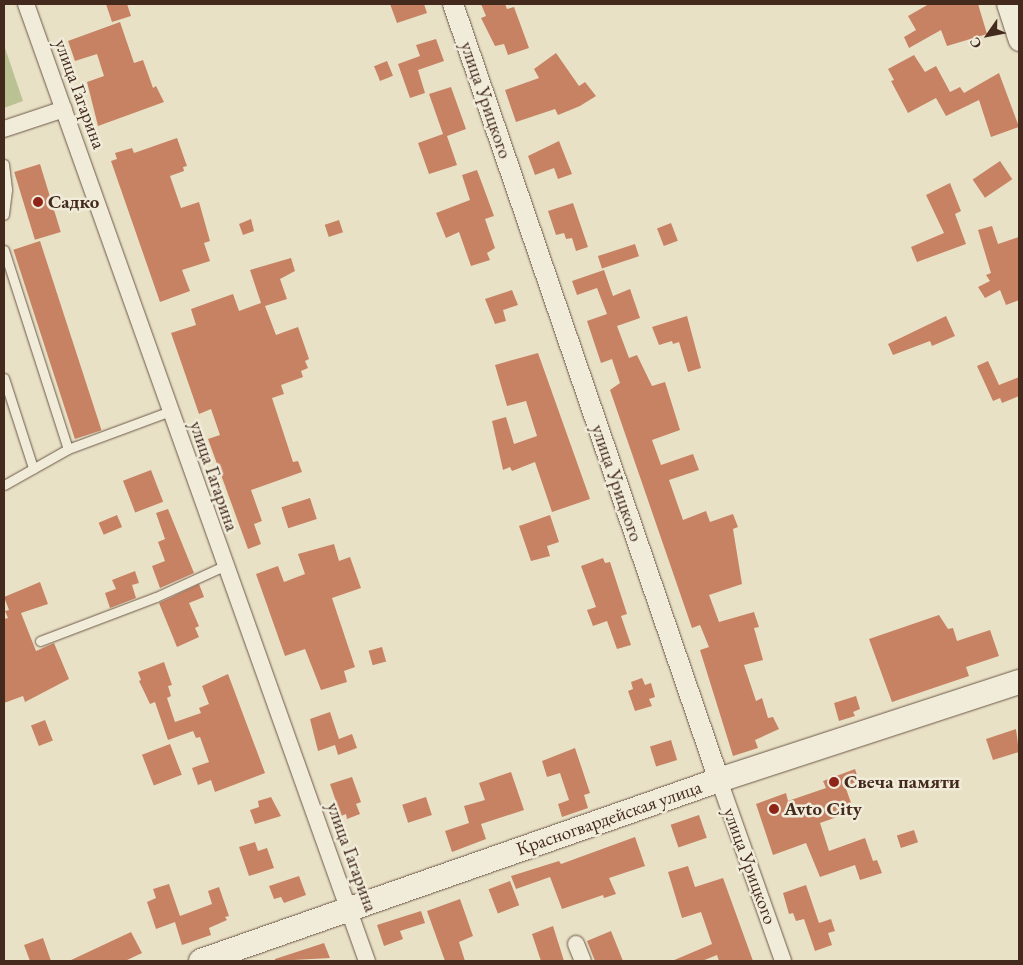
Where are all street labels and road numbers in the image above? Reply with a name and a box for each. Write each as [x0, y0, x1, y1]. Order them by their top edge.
street label: улица Гагарина [50, 36, 110, 152]
street label: улица Урицкого [455, 38, 517, 162]
street label: улица Гагарина [184, 418, 244, 534]
street label: улица Урицкого [586, 421, 648, 545]
street label: Красногвардейская улица [513, 776, 705, 860]
street label: улица Гагарина [322, 799, 382, 915]
street label: улица Урицкого [718, 805, 782, 927]

